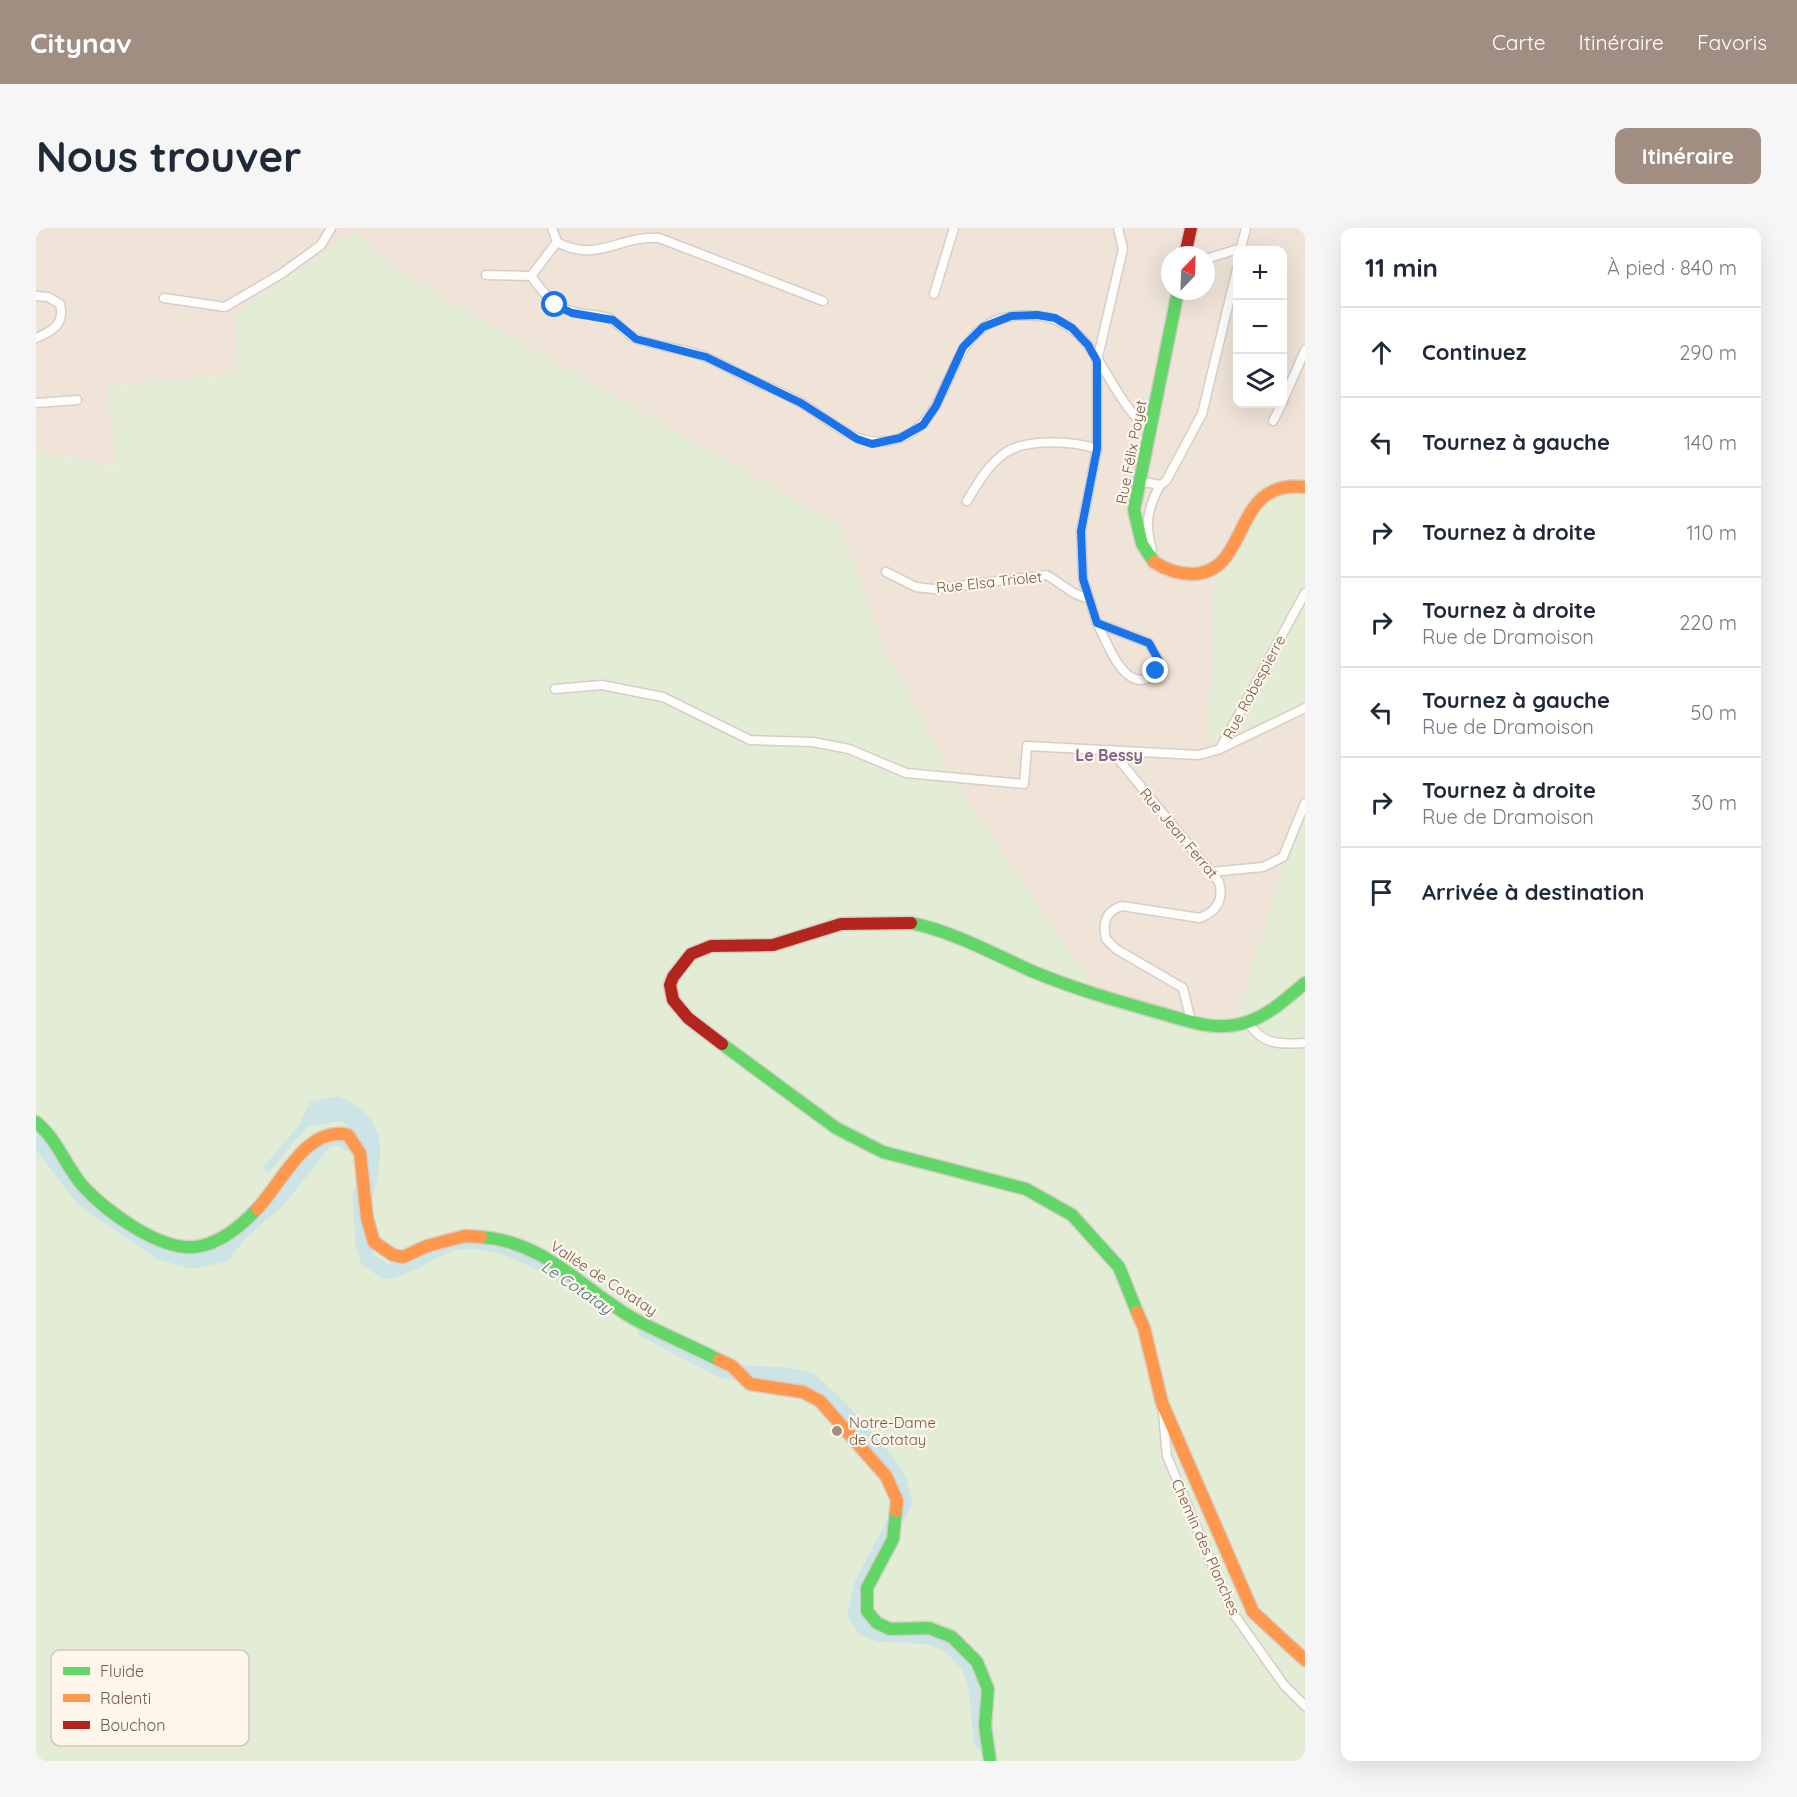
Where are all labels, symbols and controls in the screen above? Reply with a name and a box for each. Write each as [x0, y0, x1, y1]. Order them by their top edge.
text: Citynav [30, 25, 132, 60]
text: Carte [1492, 29, 1546, 55]
text: Itinéraire [1579, 29, 1664, 55]
text: Favoris [1697, 29, 1767, 55]
button: Itinéraire [1615, 128, 1761, 184]
text: Nous trouver [36, 130, 301, 183]
north arrow [1161, 246, 1215, 300]
map controls [1233, 246, 1287, 408]
button: + [1233, 246, 1287, 300]
text: 11 min [1365, 251, 1438, 284]
text: À pied · 840 m [1607, 255, 1737, 280]
route start [541, 291, 567, 317]
button: − [1233, 300, 1287, 354]
icon: ahead [1365, 336, 1398, 369]
text: Continuez [1422, 338, 1526, 366]
text: 290 m [1679, 340, 1737, 365]
button: layers [1233, 354, 1287, 408]
street label: Rue Félix Poyet [1112, 398, 1150, 506]
icon: left [1365, 426, 1398, 459]
text: Tournez à gauche [1422, 428, 1610, 456]
text: 140 m [1684, 430, 1737, 455]
icon: right [1365, 516, 1398, 549]
text: Tournez à droite [1422, 518, 1596, 546]
text: 110 m [1687, 520, 1737, 545]
street label: Rue Elsa Triolet [935, 567, 1043, 597]
text: Tournez à droite [1422, 596, 1596, 624]
icon: right [1365, 606, 1398, 639]
text: 220 m [1679, 610, 1737, 635]
text: Rue de Dramoison [1422, 624, 1594, 649]
street label: Rue Robespierre [1219, 632, 1289, 742]
route end [1142, 657, 1168, 683]
text: Tournez à gauche [1422, 686, 1610, 714]
icon: left [1365, 696, 1398, 729]
text: 50 m [1691, 700, 1737, 725]
text: Rue de Dramoison [1422, 714, 1594, 739]
district label: Le Bessy [1075, 745, 1143, 765]
text: Tournez à droite [1422, 776, 1596, 804]
street label: Rue Jean Ferrat [1136, 784, 1222, 882]
icon: right [1365, 786, 1398, 819]
text: 30 m [1691, 790, 1737, 815]
text: Rue de Dramoison [1422, 804, 1594, 829]
icon: arrive [1365, 876, 1398, 909]
text: Arrivée à destination [1422, 878, 1644, 906]
street label: Vallée de Cotatay [547, 1236, 661, 1320]
water label: Le Cotatay [538, 1256, 617, 1319]
place label: Notre-Dame de Cotatay [849, 1413, 936, 1449]
marker: Notre-Dame de Cotatay [830, 1424, 844, 1438]
street label: Chemin des Planches [1167, 1476, 1245, 1618]
legend [51, 1650, 249, 1746]
text: Fluide [100, 1661, 144, 1681]
text: Ralenti [100, 1688, 151, 1708]
text: Bouchon [100, 1715, 165, 1735]

